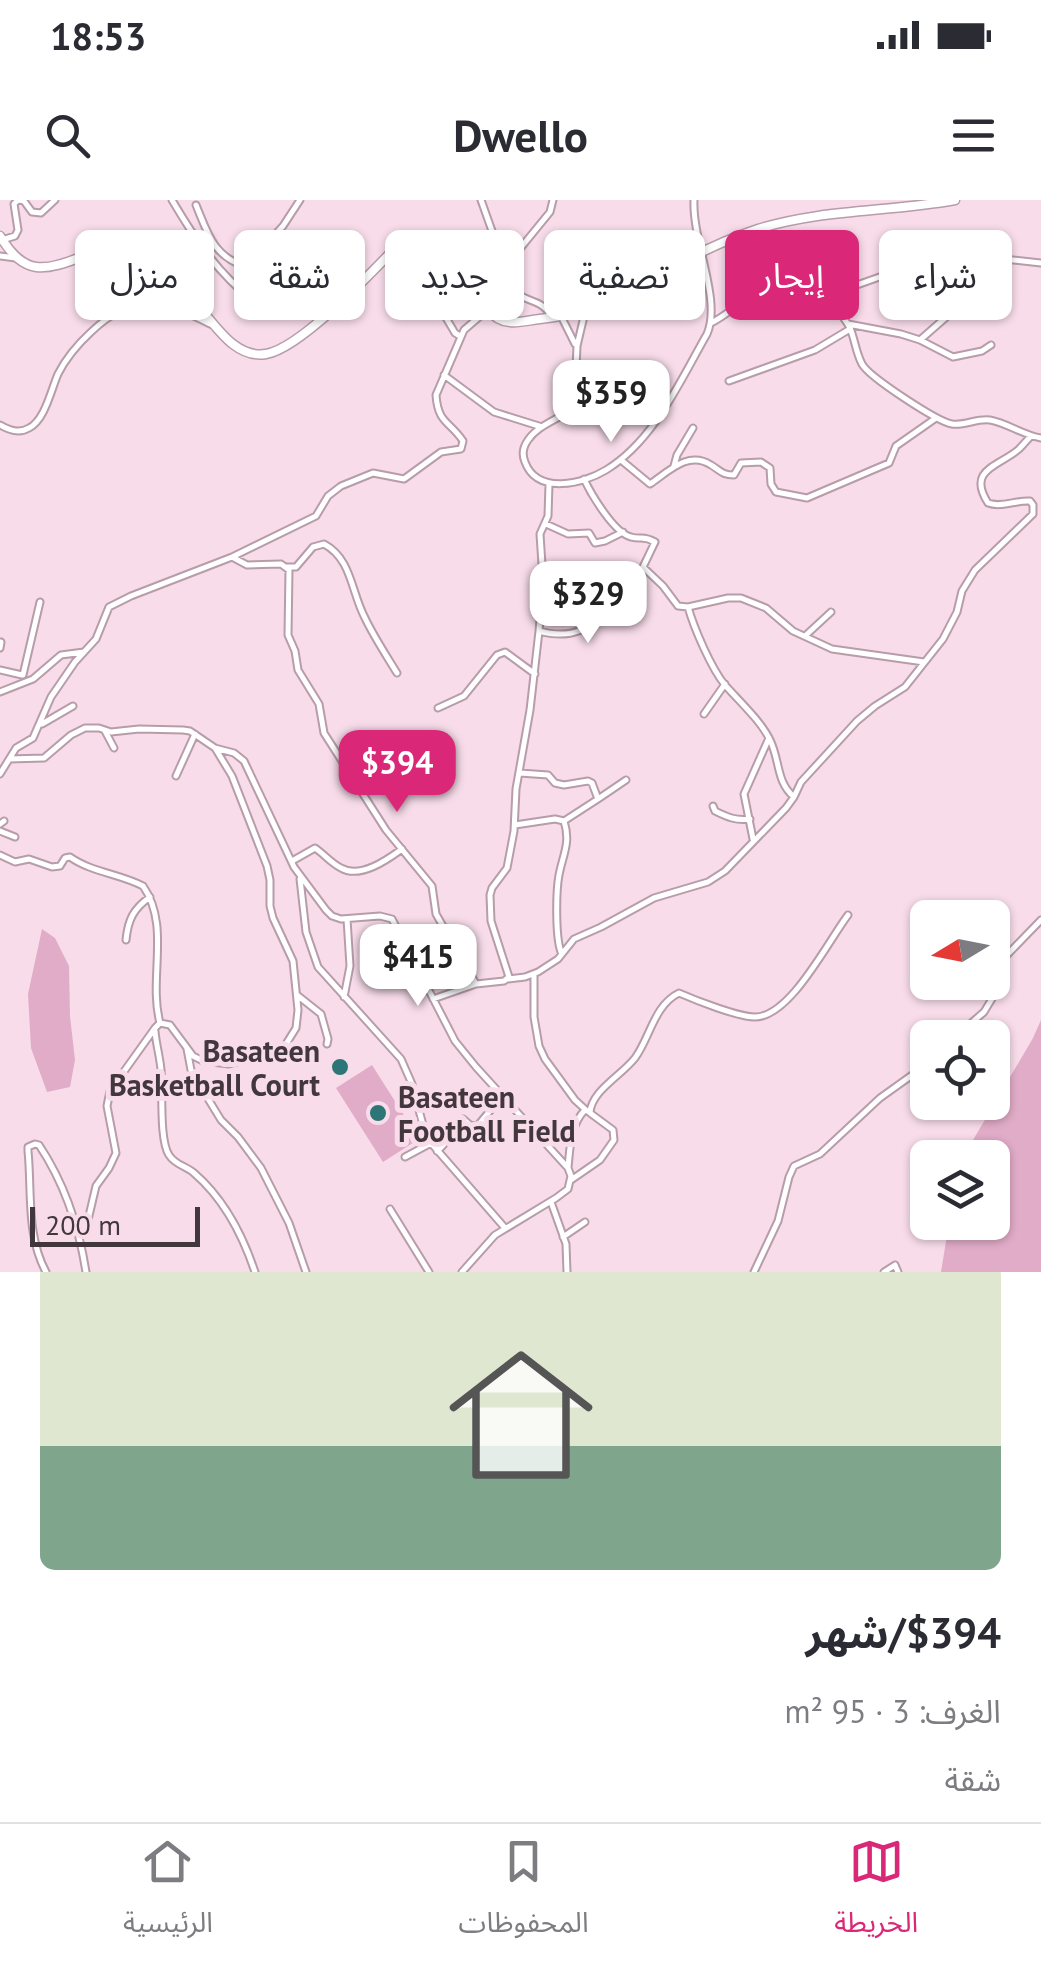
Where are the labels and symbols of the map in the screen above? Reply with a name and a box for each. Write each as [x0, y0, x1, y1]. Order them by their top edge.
pin: $359 [552, 360, 670, 445]
pin: $329 [529, 561, 647, 646]
pin: $394 [338, 730, 456, 815]
north arrow [910, 900, 1010, 1000]
pin: $415 [359, 924, 477, 1009]
place label: Basateen Basketball Court [109, 1031, 321, 1104]
marker: Basateen Basketball Court [329, 1056, 351, 1078]
place label: Basateen Football Field [398, 1077, 576, 1150]
marker: Basateen Football Field [367, 1102, 389, 1124]
scale bar [30, 1202, 200, 1246]

